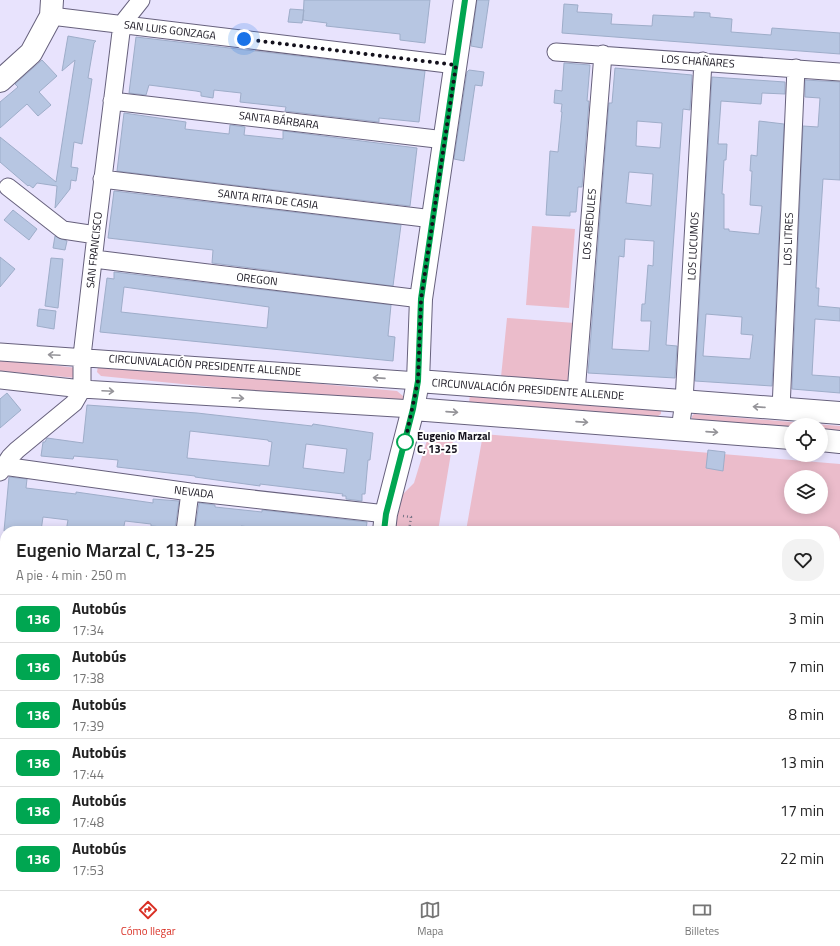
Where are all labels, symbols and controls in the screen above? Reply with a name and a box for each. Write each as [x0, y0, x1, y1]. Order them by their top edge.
street label: SAN LUIS GONZAGA [123, 16, 217, 44]
your location [234, 29, 254, 49]
street label: LOS CHAÑARES [661, 50, 735, 72]
street label: SANTA BÁRBARA [238, 107, 320, 133]
street label: SANTA RITA DE CASIA [217, 185, 320, 213]
street label: LOS ABEDULES [578, 188, 600, 260]
street label: SAN FRANCISCO [82, 211, 106, 289]
street label: LOS LUCUMOS [683, 211, 703, 281]
street label: LOS LITRES [779, 212, 797, 266]
street label: OREGON [235, 269, 279, 289]
street label: CIRCUNVALACIÓN PRESIDENTE ALLENDE [108, 350, 302, 380]
one-way arrow [48, 351, 61, 358]
street label: CIRCUNVALACIÓN PRESIDENTE ALLENDE [431, 374, 625, 404]
one-way arrow [373, 375, 386, 382]
one-way arrow [101, 387, 114, 394]
one-way arrow [231, 395, 244, 402]
one-way arrow [753, 404, 766, 411]
one-way arrow [445, 408, 458, 415]
one-way arrow [575, 418, 588, 426]
map controls [784, 418, 828, 514]
button: locate [784, 418, 828, 462]
place label: Eugenio Marzal C, 13-25 [417, 428, 491, 457]
one-way arrow [705, 428, 718, 436]
marker: Eugenio Marzal C, 13-25 [396, 433, 414, 451]
button: layers [784, 470, 828, 514]
street label: NEVADA [173, 482, 215, 502]
text: Eugenio Marzal C, 13-25 [16, 535, 215, 564]
button: heart [782, 539, 824, 581]
text: A pie · 4 min · 250 m [16, 565, 126, 585]
text: Autobús [72, 597, 126, 620]
text: 3 min [788, 607, 824, 630]
text: 136 [26, 608, 50, 629]
text: 17:34 [72, 620, 104, 640]
text: Autobús [72, 645, 126, 668]
text: 7 min [788, 655, 824, 678]
text: 136 [26, 656, 50, 677]
text: 17:38 [72, 668, 104, 688]
text: Autobús [72, 693, 126, 716]
text: 8 min [788, 703, 824, 726]
text: 136 [26, 704, 50, 725]
text: 17:39 [72, 716, 104, 736]
text: Autobús [72, 741, 126, 764]
text: 13 min [780, 751, 824, 774]
text: 136 [26, 752, 50, 773]
text: 17:44 [72, 764, 104, 784]
text: Autobús [72, 789, 126, 812]
text: 17 min [780, 799, 824, 822]
text: 136 [26, 800, 50, 821]
text: 17:48 [72, 812, 104, 832]
text: Autobús [72, 837, 126, 860]
text: 22 min [780, 847, 824, 870]
text: 136 [26, 848, 50, 869]
text: 17:53 [72, 860, 104, 880]
tab: Cómo llegar [121, 899, 176, 939]
tab: Mapa [417, 899, 443, 939]
tab: Billetes [685, 899, 719, 939]

